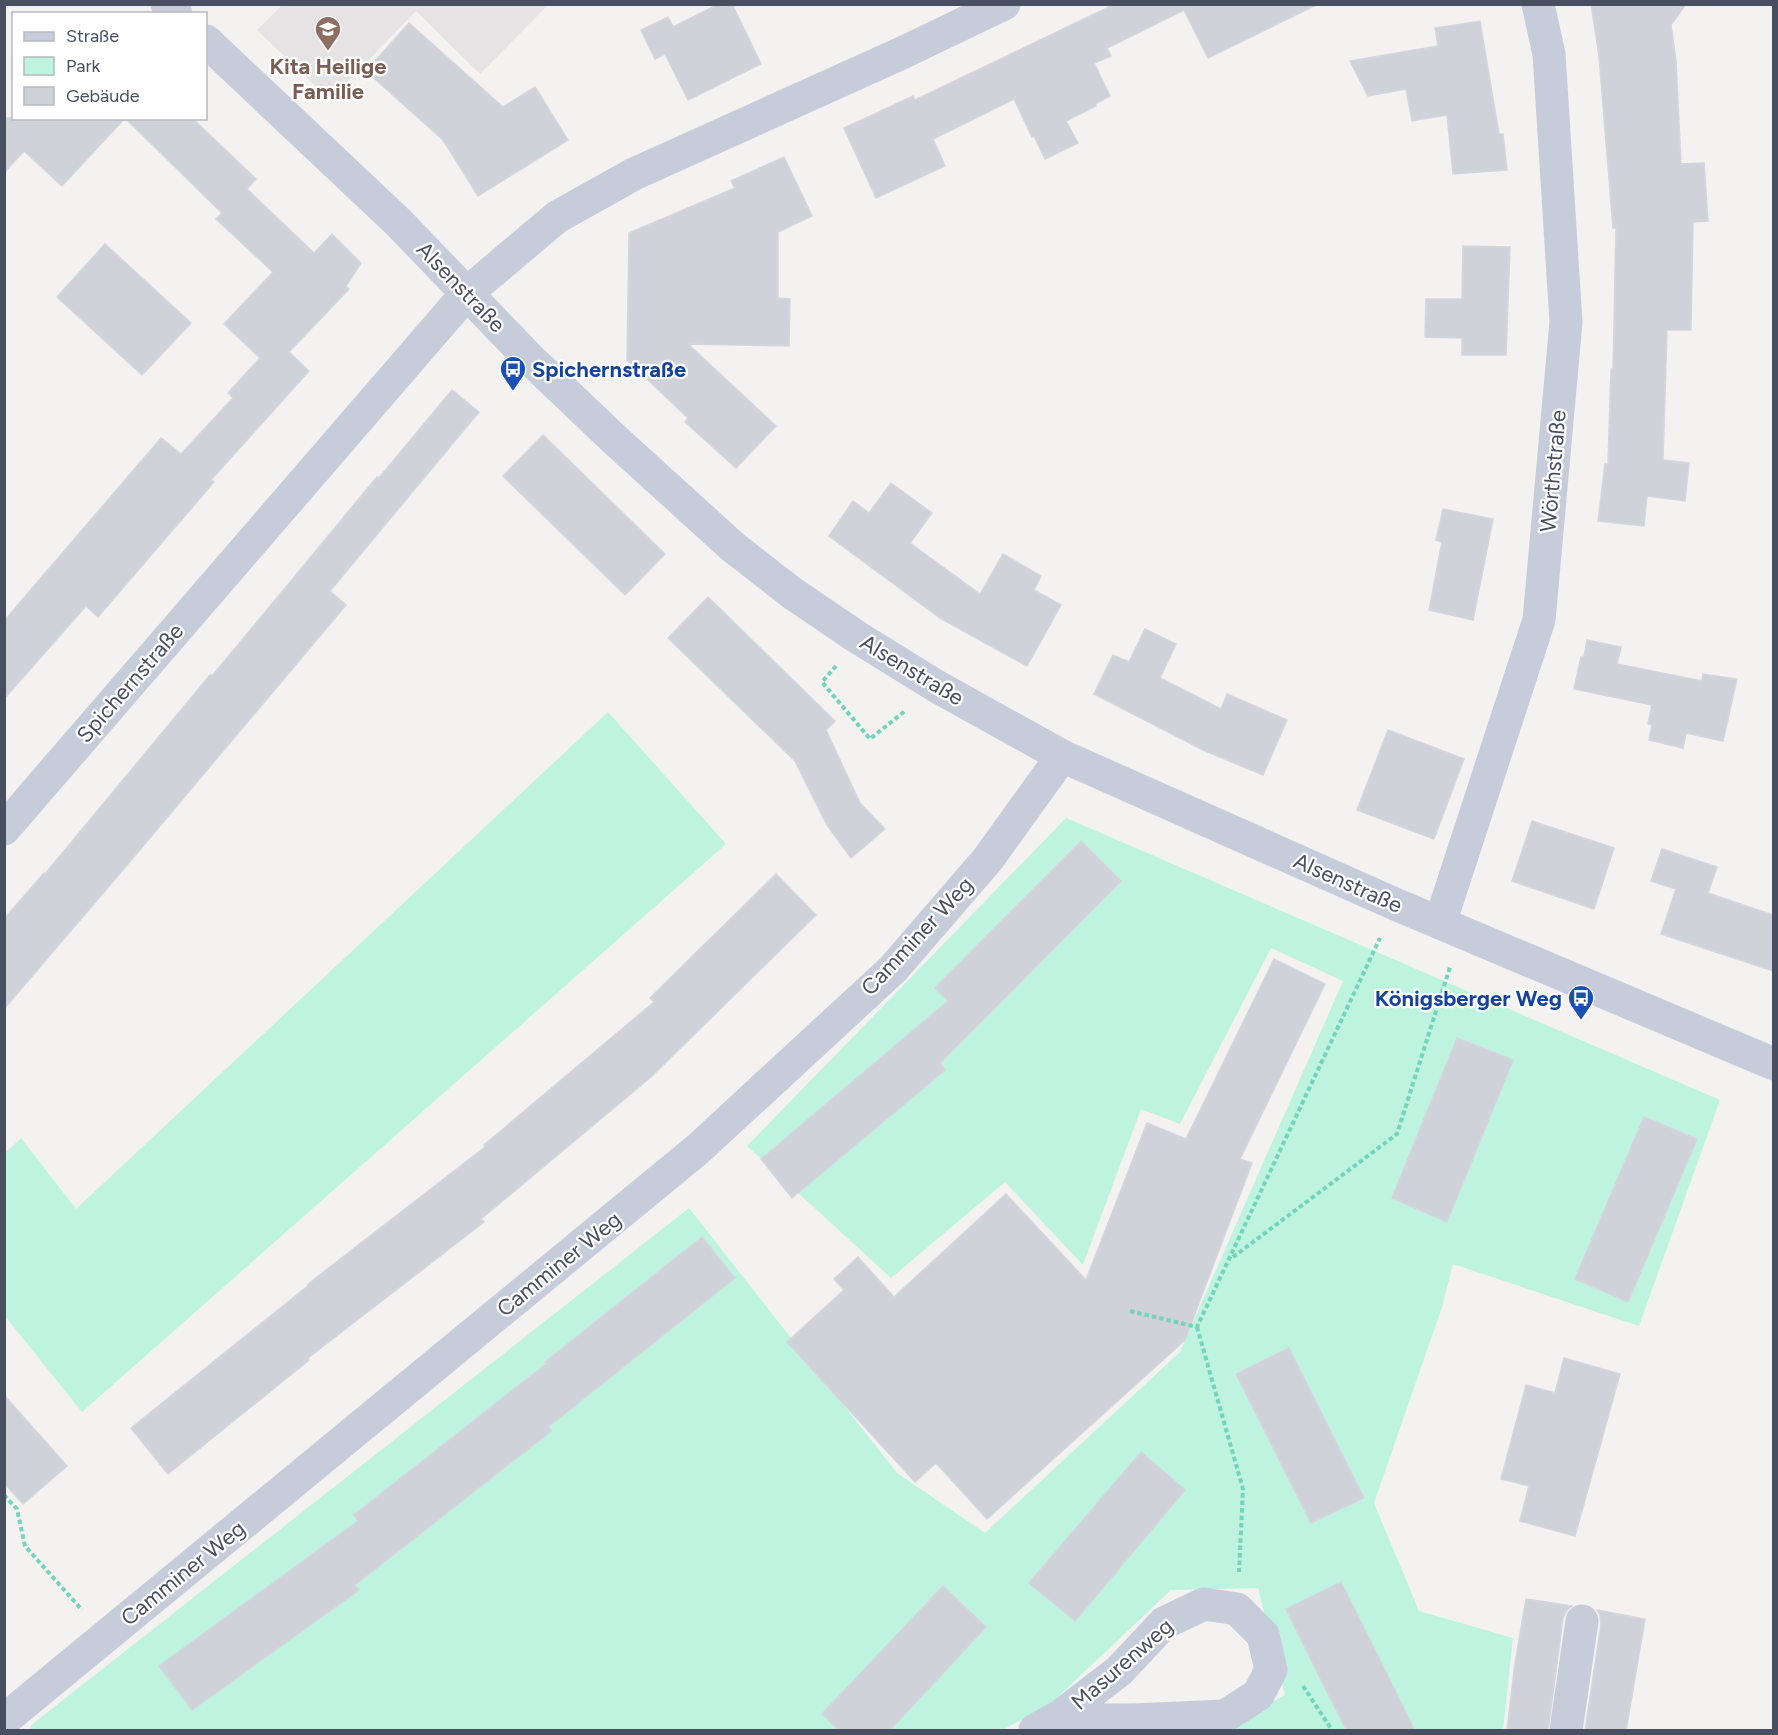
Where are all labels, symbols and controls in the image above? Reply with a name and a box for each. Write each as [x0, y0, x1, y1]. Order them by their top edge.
legend [12, 12, 207, 120]
school or university icon: Kita Heilige Familie [313, 14, 343, 52]
text: Straße [66, 25, 119, 47]
place label: Kita Heilige Familie [269, 53, 387, 105]
text: Park [66, 55, 101, 77]
text: Gebäude [66, 85, 140, 107]
street label: Alsenstraße [411, 236, 511, 338]
bus stop icon: Spichernstraße [498, 354, 528, 392]
place label: Spichernstraße [532, 356, 686, 383]
street label: Wörthstraße [1534, 409, 1572, 533]
street label: Spichernstraße [71, 618, 189, 748]
street label: Alsenstraße [855, 629, 969, 711]
street label: Alsenstraße [1290, 847, 1406, 919]
street label: Camminer Weg [855, 871, 979, 1001]
bus stop icon: Königsberger Weg [1566, 983, 1596, 1021]
place label: Königsberger Weg [1375, 985, 1562, 1012]
street label: Camminer Weg [491, 1206, 627, 1322]
street label: Camminer Weg [115, 1515, 251, 1631]
street label: Masurenweg [1066, 1613, 1178, 1715]

